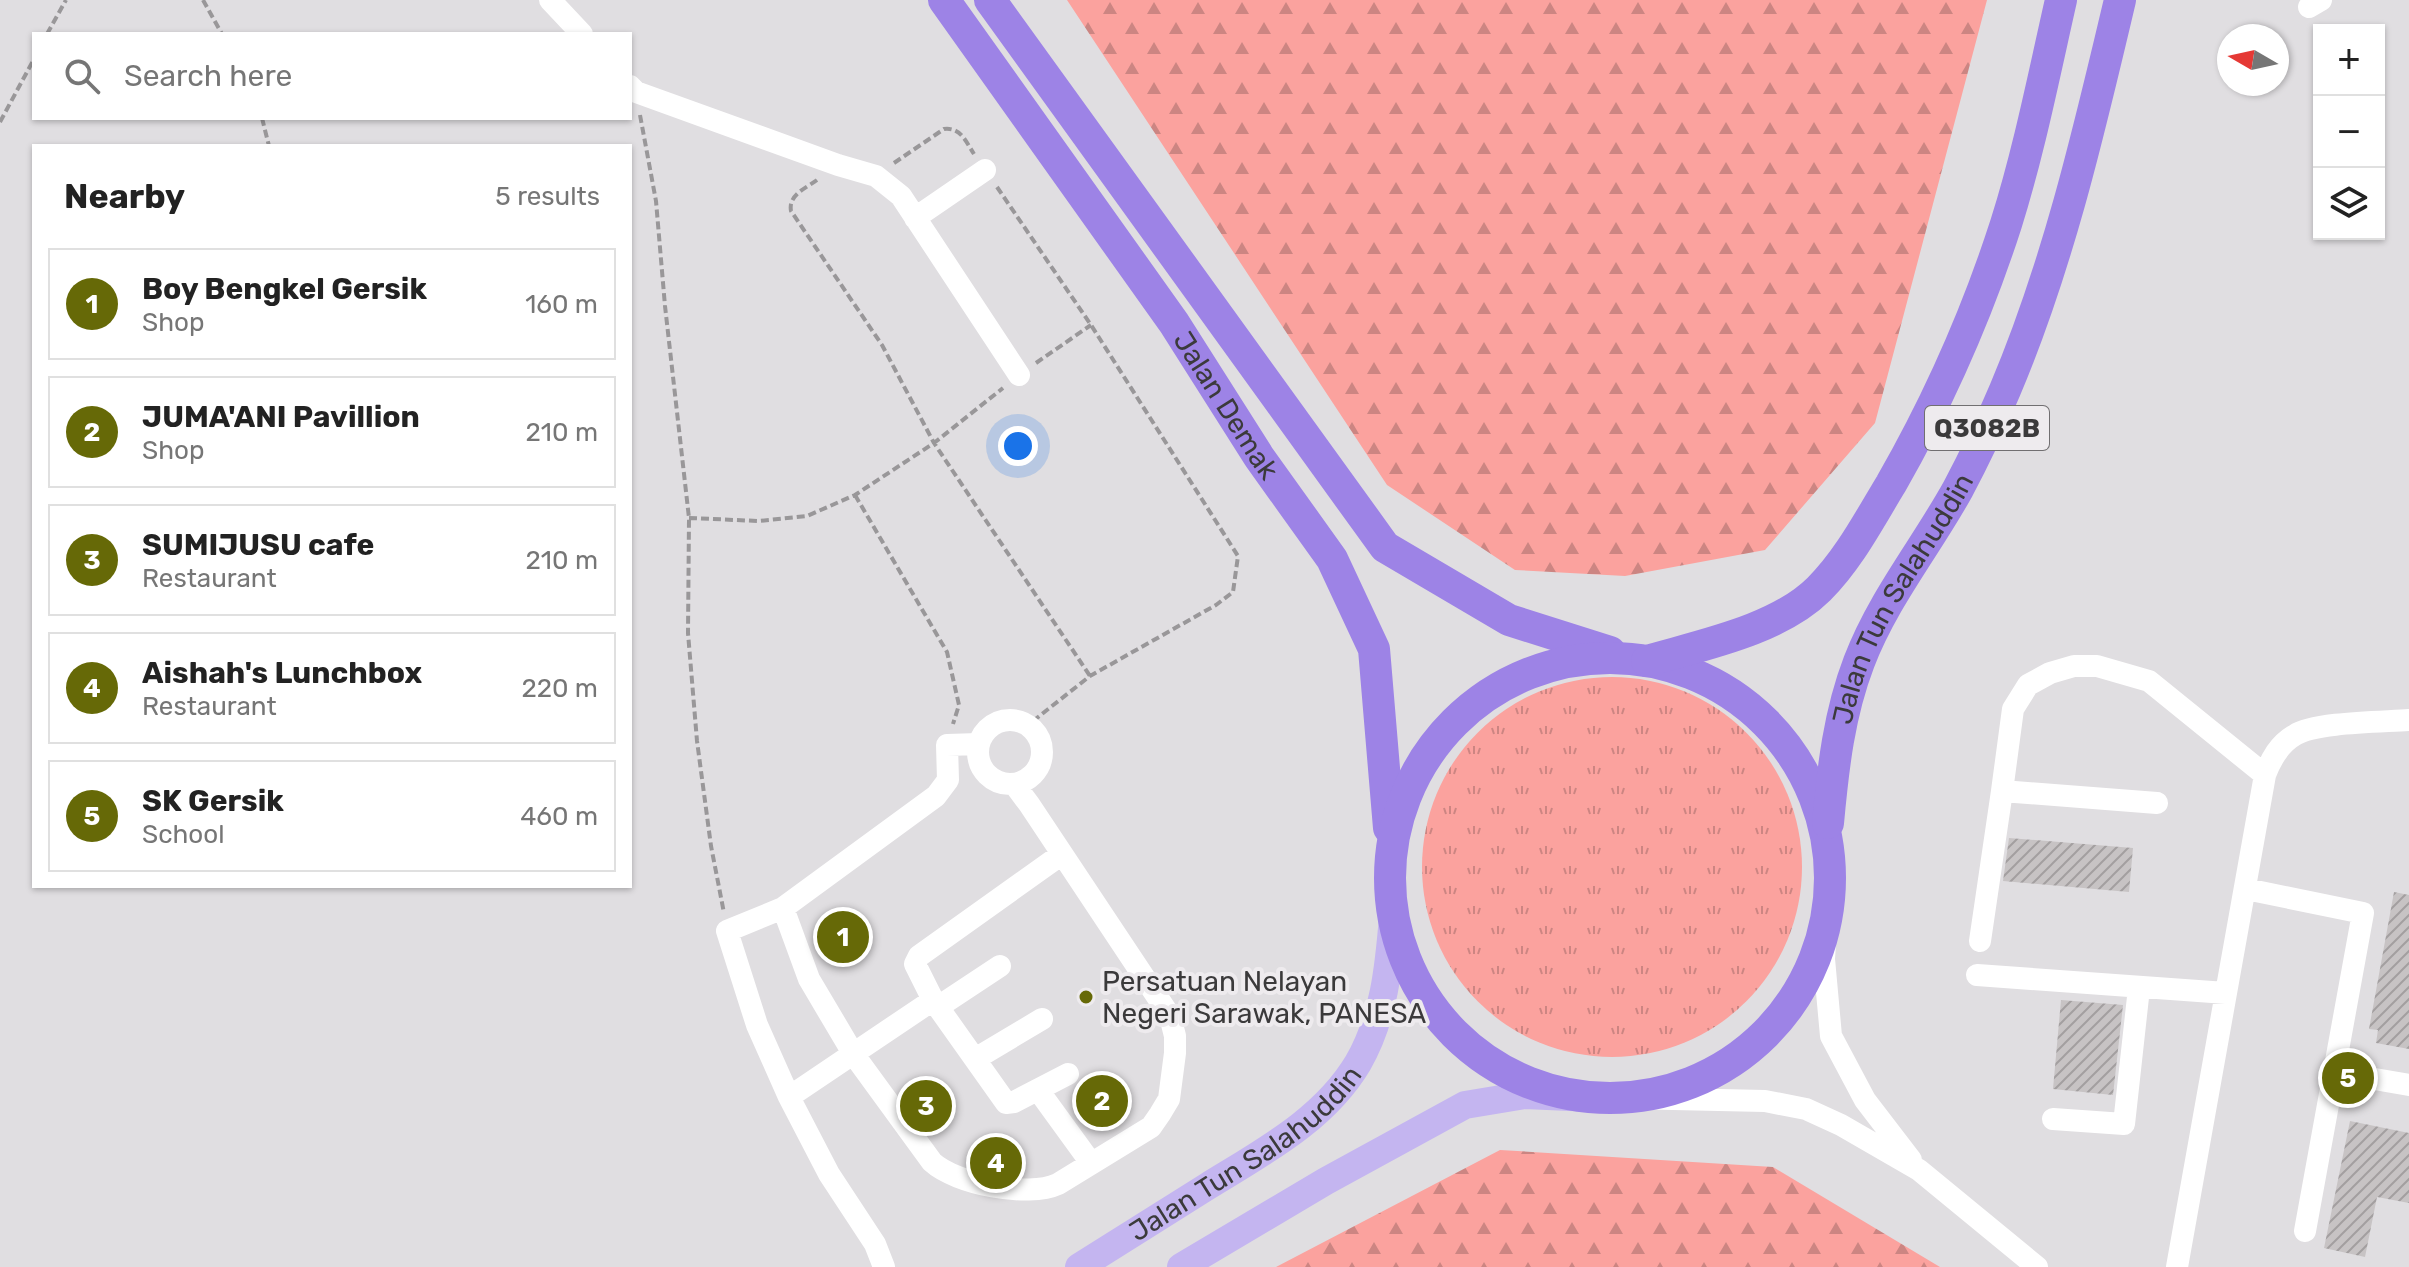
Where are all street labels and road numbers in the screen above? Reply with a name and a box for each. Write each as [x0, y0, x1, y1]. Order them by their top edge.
street label: Jalan Demak [1167, 325, 1286, 486]
road number: Q3082B [1925, 406, 2049, 450]
street label: Jalan Tun Salahuddin [1825, 468, 1980, 727]
street label: Jalan Tun Salahuddin [1123, 1059, 1368, 1248]

